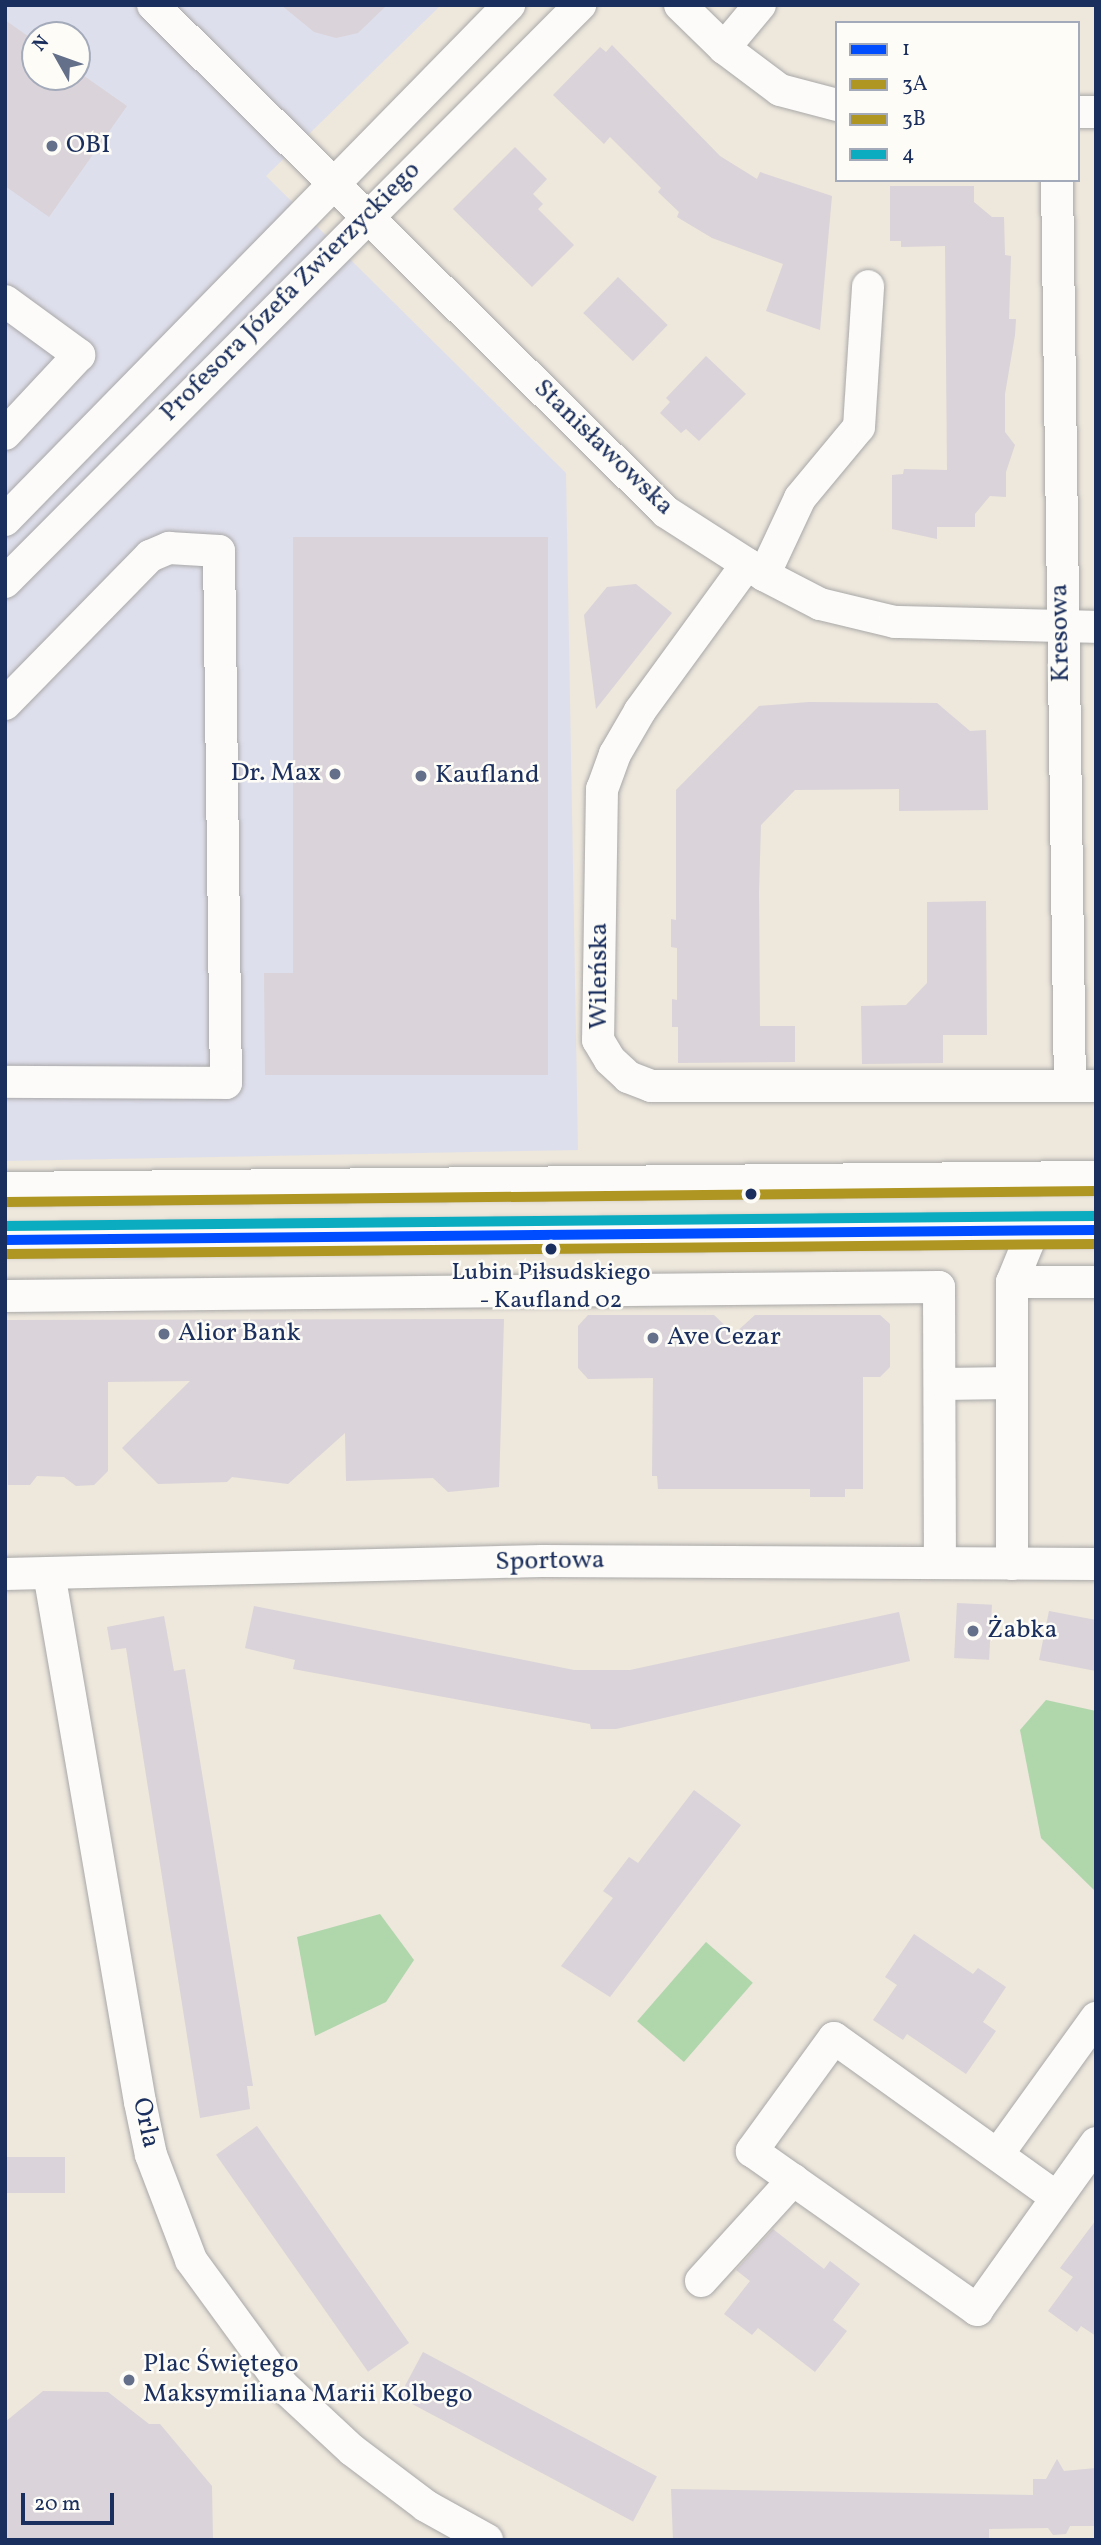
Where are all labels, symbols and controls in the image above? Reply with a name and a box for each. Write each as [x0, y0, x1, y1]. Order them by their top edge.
north arrow [21, 21, 91, 91]
legend [835, 21, 1080, 182]
text: N [27, 30, 56, 57]
text: 1 [902, 35, 910, 64]
text: 3A [902, 70, 928, 99]
text: 3B [902, 105, 926, 134]
place label: OBI [66, 130, 110, 162]
marker: OBI [44, 138, 60, 154]
text: 4 [902, 140, 915, 169]
street label: Profesora Józefa Zwierzyckiego [154, 155, 428, 429]
street label: Stanisławowska [526, 373, 680, 523]
street label: Kresowa [1045, 583, 1077, 683]
place label: Dr. Max [230, 758, 321, 790]
place label: Kaufland [435, 760, 540, 792]
marker: Dr. Max [327, 766, 343, 782]
marker: Kaufland [413, 768, 429, 784]
street label: Wileńska [584, 923, 616, 1029]
unlabelled marker [744, 1187, 758, 1201]
marker: Lubin Piłsudskiego - Kaufland 02 [544, 1242, 558, 1256]
place label: Lubin Piłsudskiego - Kaufland 02 [451, 1260, 651, 1316]
place label: Alior Bank [178, 1318, 301, 1350]
place label: Ave Cezar [667, 1322, 781, 1354]
marker: Alior Bank [156, 1326, 172, 1342]
marker: Ave Cezar [645, 1330, 661, 1346]
street label: Sportowa [495, 1545, 605, 1579]
place label: Żabka [987, 1615, 1057, 1647]
marker: Żabka [965, 1623, 981, 1639]
street label: Orla [124, 2095, 166, 2151]
place label: Plac Świętego Maksymiliana Marii Kolbego [143, 2349, 473, 2410]
marker: Plac Świętego Maksymiliana Marii Kolbego [121, 2372, 137, 2388]
scale bar [24, 2478, 117, 2522]
text: 20 m [34, 2490, 80, 2519]

